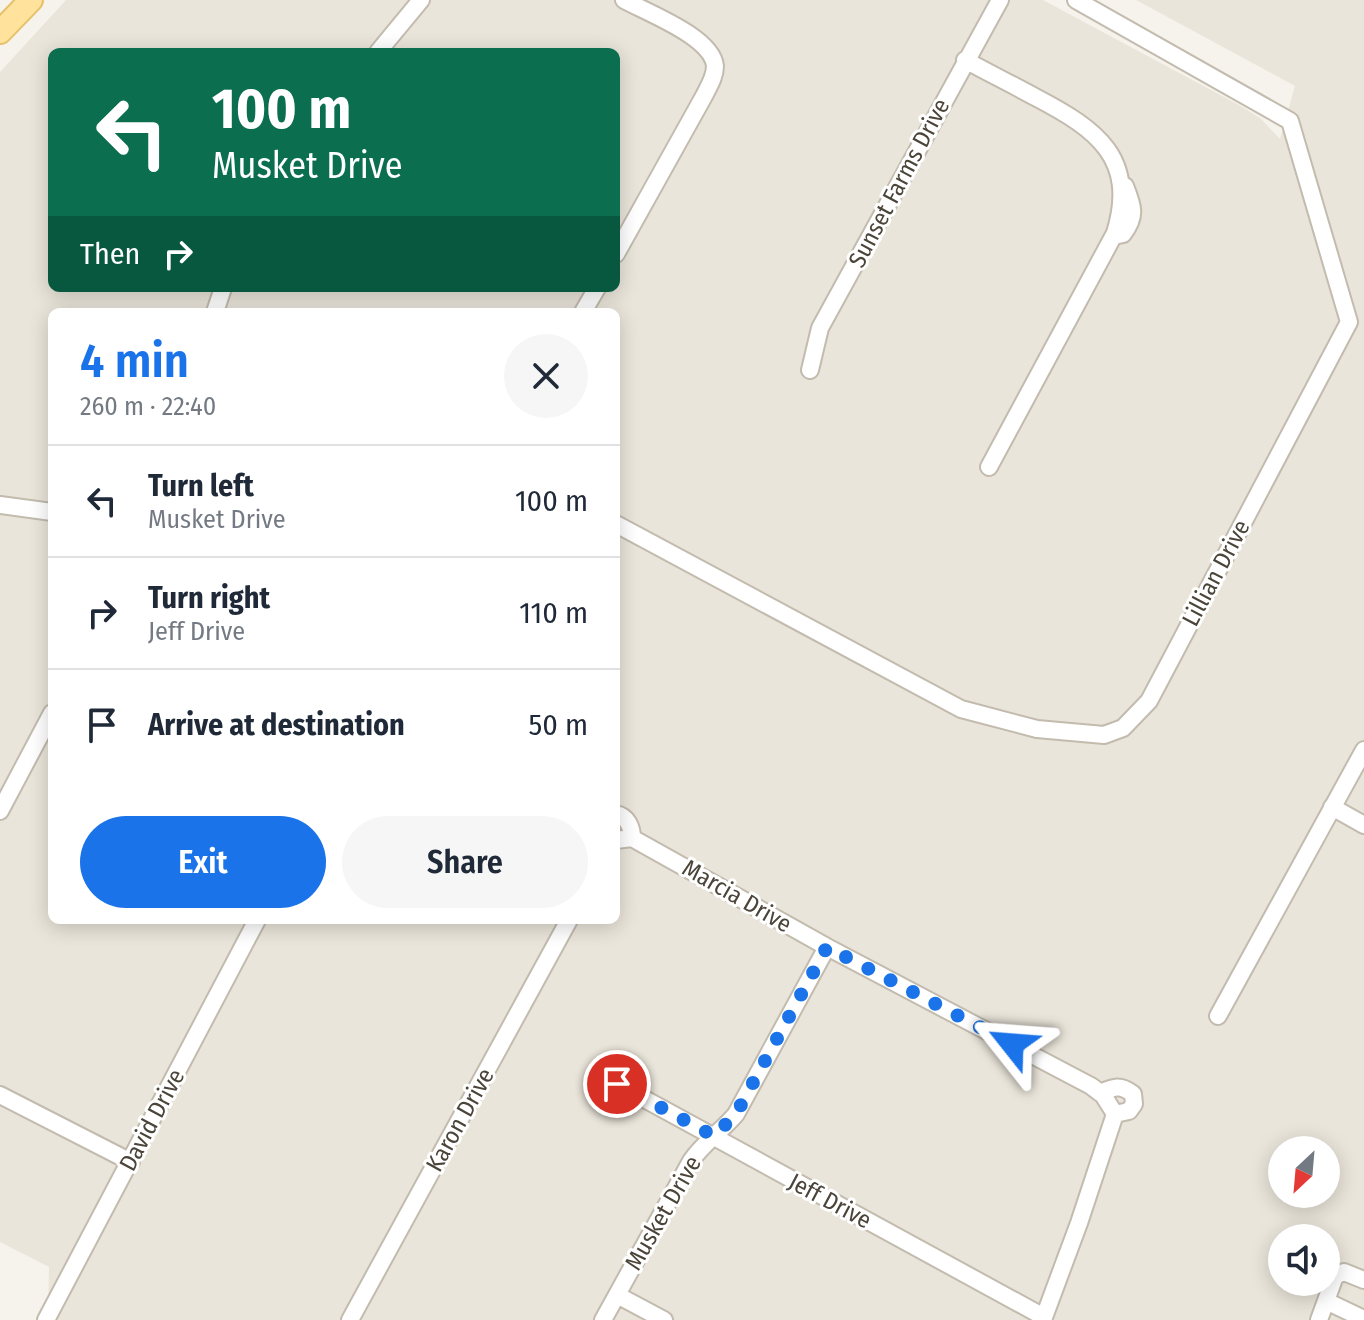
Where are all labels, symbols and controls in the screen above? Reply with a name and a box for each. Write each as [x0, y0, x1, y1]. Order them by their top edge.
text: 100 m [212, 76, 351, 143]
icon: left [80, 80, 184, 184]
street label: Sunset Farms Drive [843, 94, 955, 272]
text: Musket Drive [212, 144, 402, 188]
icon: right [156, 232, 200, 276]
text: Then [80, 236, 140, 272]
text: 4 min [80, 332, 189, 390]
button: close [504, 334, 588, 418]
text: 260 m · 22:40 [80, 391, 216, 422]
text: Turn left [148, 468, 254, 504]
icon: left [80, 479, 124, 523]
text: 100 m [515, 483, 588, 519]
text: Musket Drive [148, 504, 286, 535]
street label: Lillian Drive [1176, 515, 1256, 631]
text: Turn right [148, 580, 270, 616]
icon: right [80, 591, 124, 635]
text: 110 m [519, 595, 588, 631]
text: Jeff Drive [148, 616, 245, 647]
icon: arrive [80, 703, 124, 747]
text: Arrive at destination [148, 707, 405, 743]
text: 50 m [528, 707, 588, 743]
button: Exit [80, 816, 326, 908]
button: Share [342, 816, 588, 908]
street label: Marcia Drive [678, 854, 796, 938]
position arrow [970, 1002, 1054, 1086]
pin [583, 1050, 651, 1118]
icon: arrive [595, 1062, 639, 1106]
street label: Karon Drive [420, 1063, 500, 1177]
street label: David Drive [114, 1064, 190, 1176]
north arrow [1268, 1136, 1340, 1208]
map controls [1268, 1136, 1340, 1296]
street label: Musket Drive [619, 1151, 707, 1275]
street label: Jeff Drive [784, 1168, 876, 1234]
button: sound [1268, 1224, 1340, 1296]

